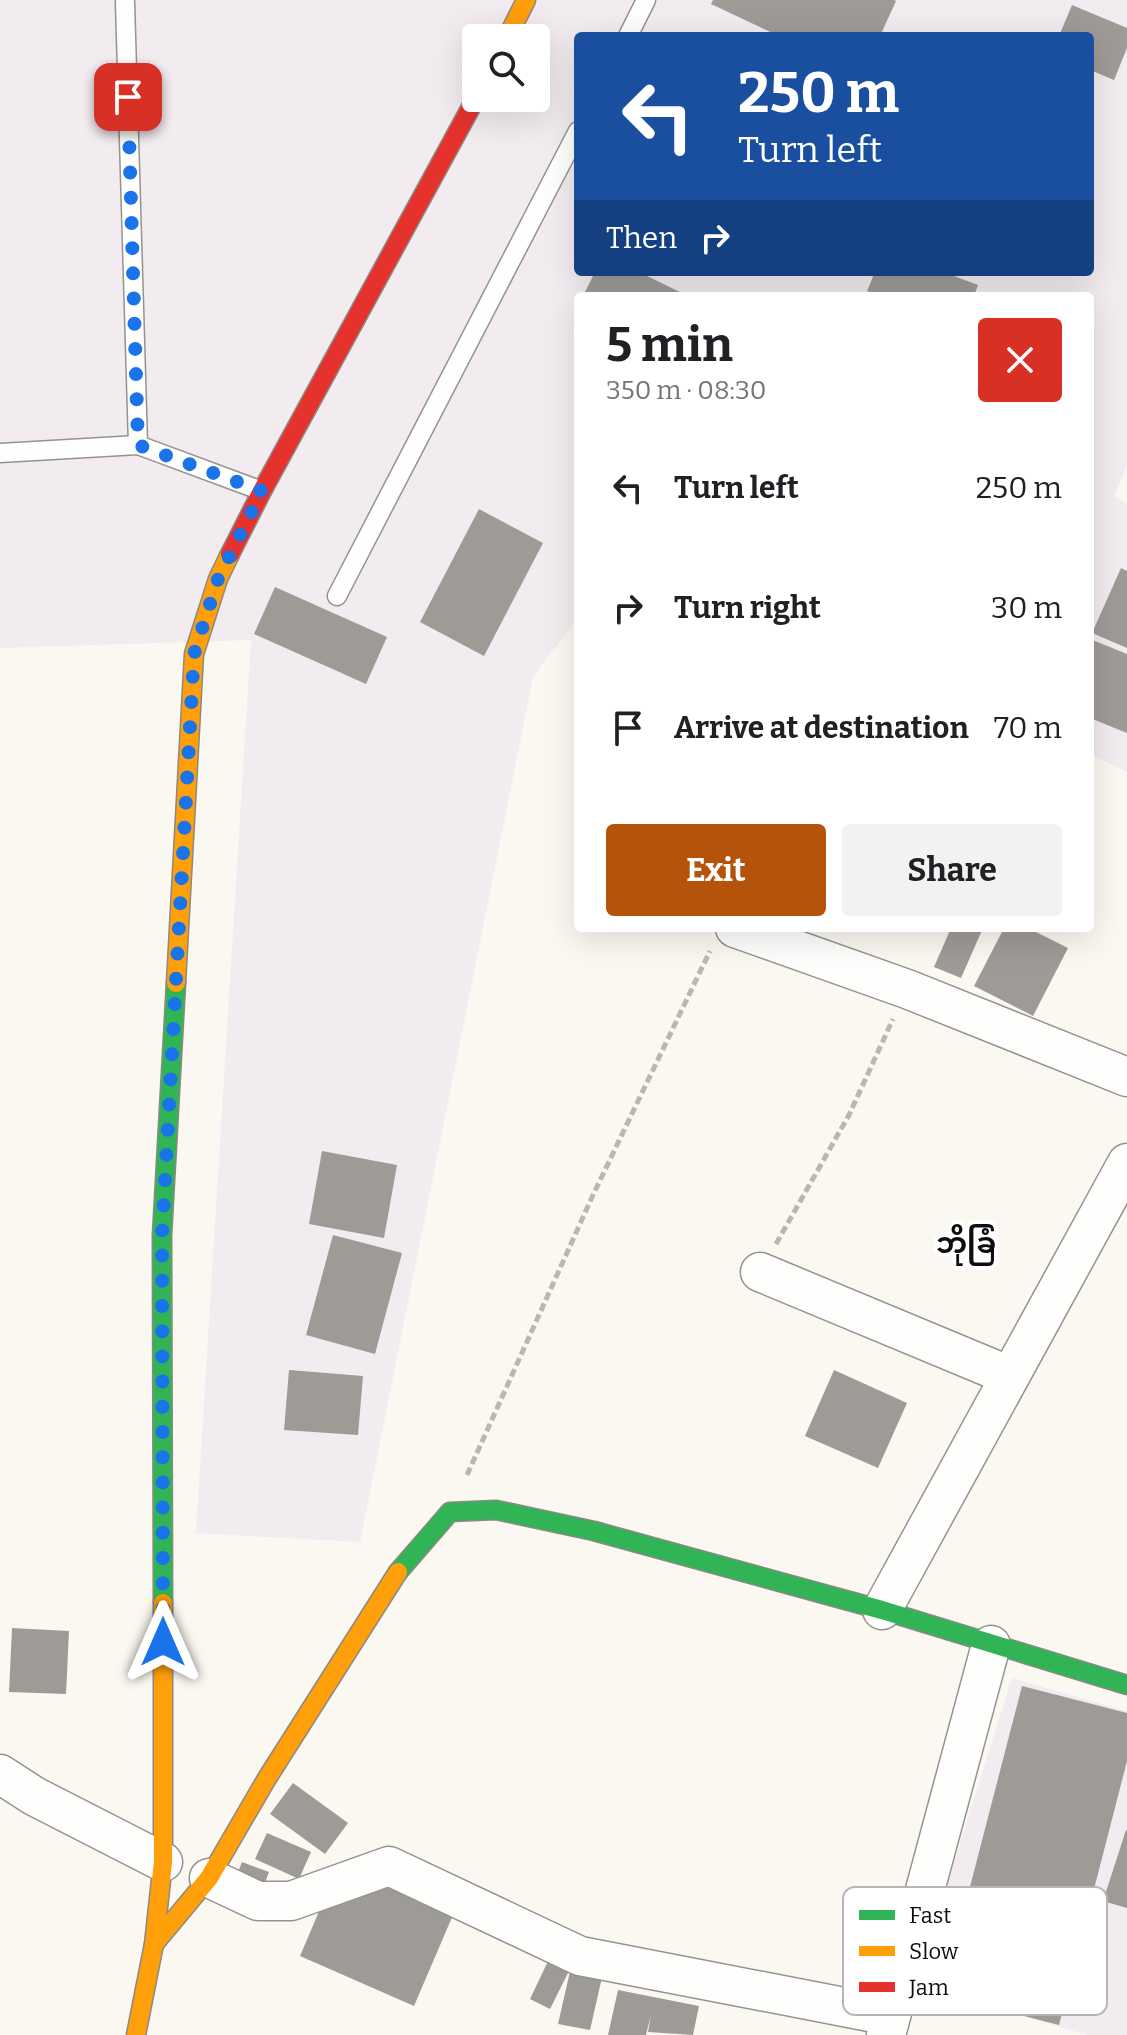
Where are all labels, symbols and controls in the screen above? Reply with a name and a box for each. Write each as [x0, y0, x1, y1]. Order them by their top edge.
map controls [462, 24, 550, 112]
button: search [462, 24, 550, 112]
text: 250 m [738, 60, 899, 127]
pin [94, 63, 162, 131]
icon: left [606, 64, 710, 168]
icon: arrive [106, 75, 150, 119]
text: Turn left [738, 128, 882, 172]
icon: right [693, 216, 737, 260]
text: Then [606, 220, 677, 256]
text: 5 min [606, 316, 733, 374]
button: close [978, 318, 1062, 402]
text: 350 m · 08:30 [606, 375, 767, 406]
icon: left [606, 466, 650, 510]
text: Turn left [674, 470, 799, 506]
text: 250 m [976, 470, 1062, 506]
icon: right [606, 586, 650, 630]
text: Turn right [674, 590, 821, 626]
text: 30 m [991, 590, 1062, 626]
icon: arrive [606, 706, 650, 750]
text: Arrive at destination [674, 710, 969, 746]
text: 70 m [994, 710, 1062, 746]
button: Exit [606, 824, 826, 916]
button: Share [842, 824, 1062, 916]
district label: ဘိုခြံ [936, 1224, 996, 1266]
position arrow [121, 1600, 205, 1684]
legend [843, 1887, 1107, 2015]
text: Fast [909, 1902, 951, 1929]
text: Slow [909, 1938, 959, 1965]
text: Jam [908, 1974, 949, 2001]

